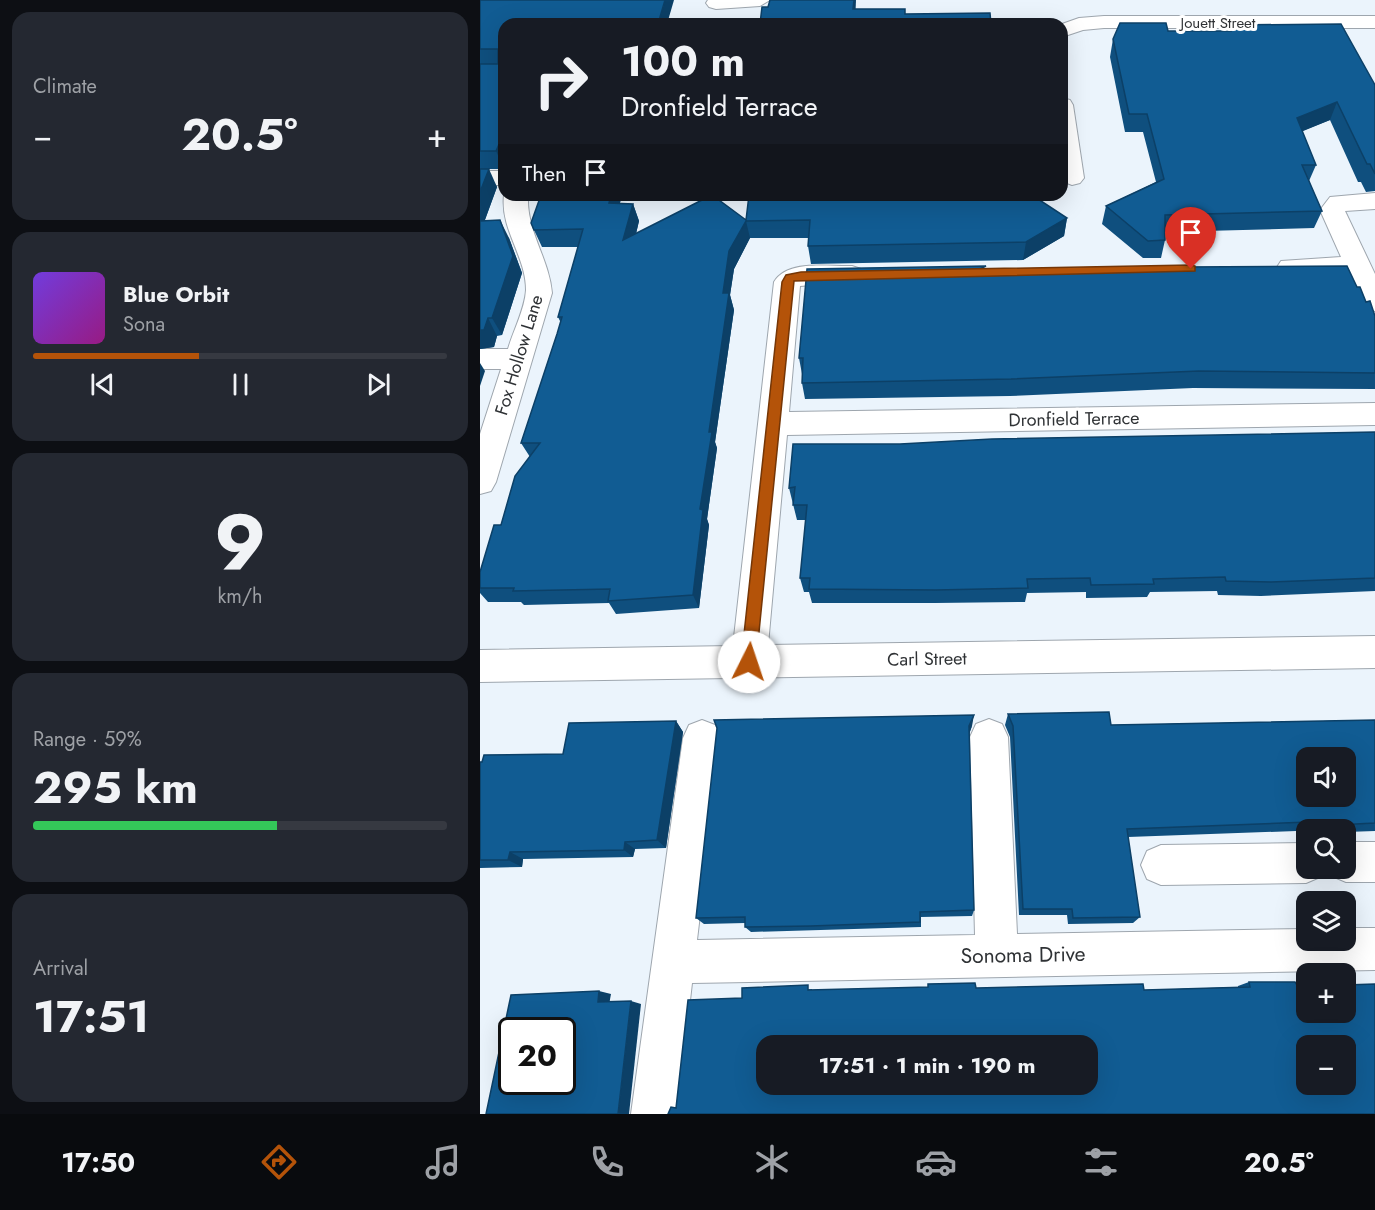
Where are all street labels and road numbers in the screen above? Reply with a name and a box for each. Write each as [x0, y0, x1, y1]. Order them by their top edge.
street label: Jouett Street [1179, 12, 1256, 34]
street label: Fox Hollow Lane [488, 292, 550, 418]
street label: Dronfield Terrace [1008, 405, 1140, 433]
street label: Carl Street [887, 645, 968, 673]
street label: Sonoma Drive [960, 939, 1086, 971]

